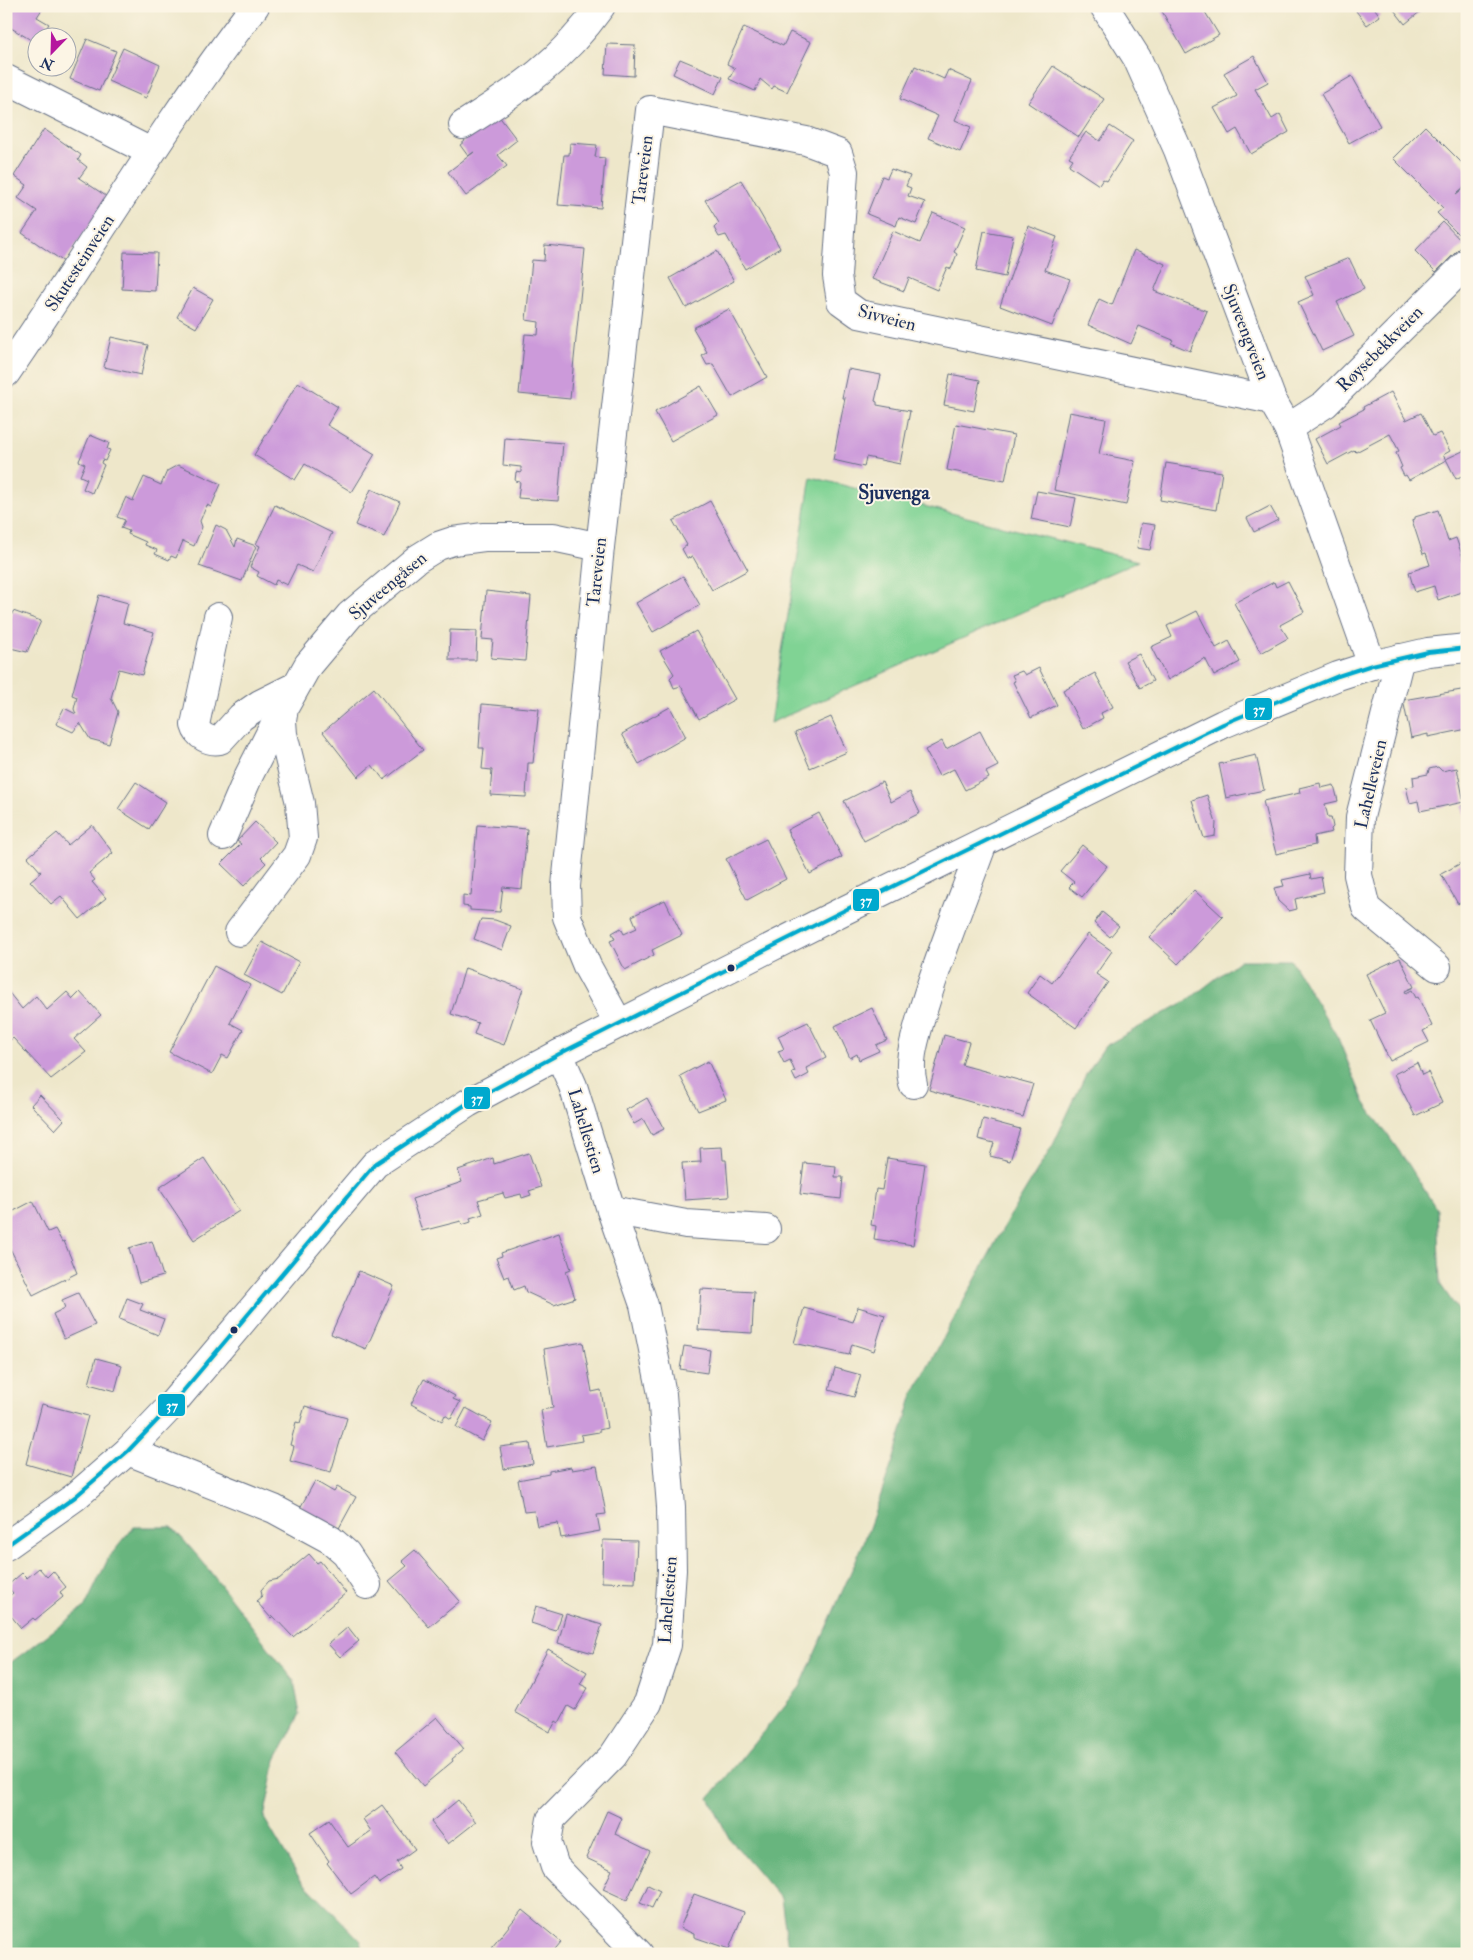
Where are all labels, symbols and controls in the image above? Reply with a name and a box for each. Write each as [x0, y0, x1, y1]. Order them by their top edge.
north arrow [28, 28, 78, 78]
text: N [38, 53, 57, 74]
street label: Tareveien [627, 134, 659, 206]
street label: Skutesteinveien [40, 210, 120, 316]
street label: Sjuveengveien [1217, 281, 1275, 383]
street label: Sivveien [855, 299, 919, 337]
street label: Røysebekkveien [1332, 301, 1428, 397]
district label: Sjuvenga [858, 480, 930, 506]
street label: Tareveien [582, 536, 612, 608]
street label: Sjuveengåsen [344, 547, 432, 625]
line badge: 37 [1244, 697, 1273, 721]
text: 37 [1253, 701, 1265, 718]
street label: Lahelleveien [1350, 737, 1392, 831]
line badge: 37 [852, 888, 880, 912]
text: 37 [860, 892, 872, 909]
unlabelled marker [726, 963, 736, 973]
line badge: 37 [463, 1086, 491, 1110]
street label: Lahellestien [562, 1086, 610, 1176]
text: 37 [471, 1090, 483, 1107]
unlabelled marker [229, 1325, 239, 1335]
line badge: 37 [157, 1393, 186, 1417]
text: 37 [166, 1397, 178, 1414]
street label: Lahellestien [653, 1555, 683, 1645]

